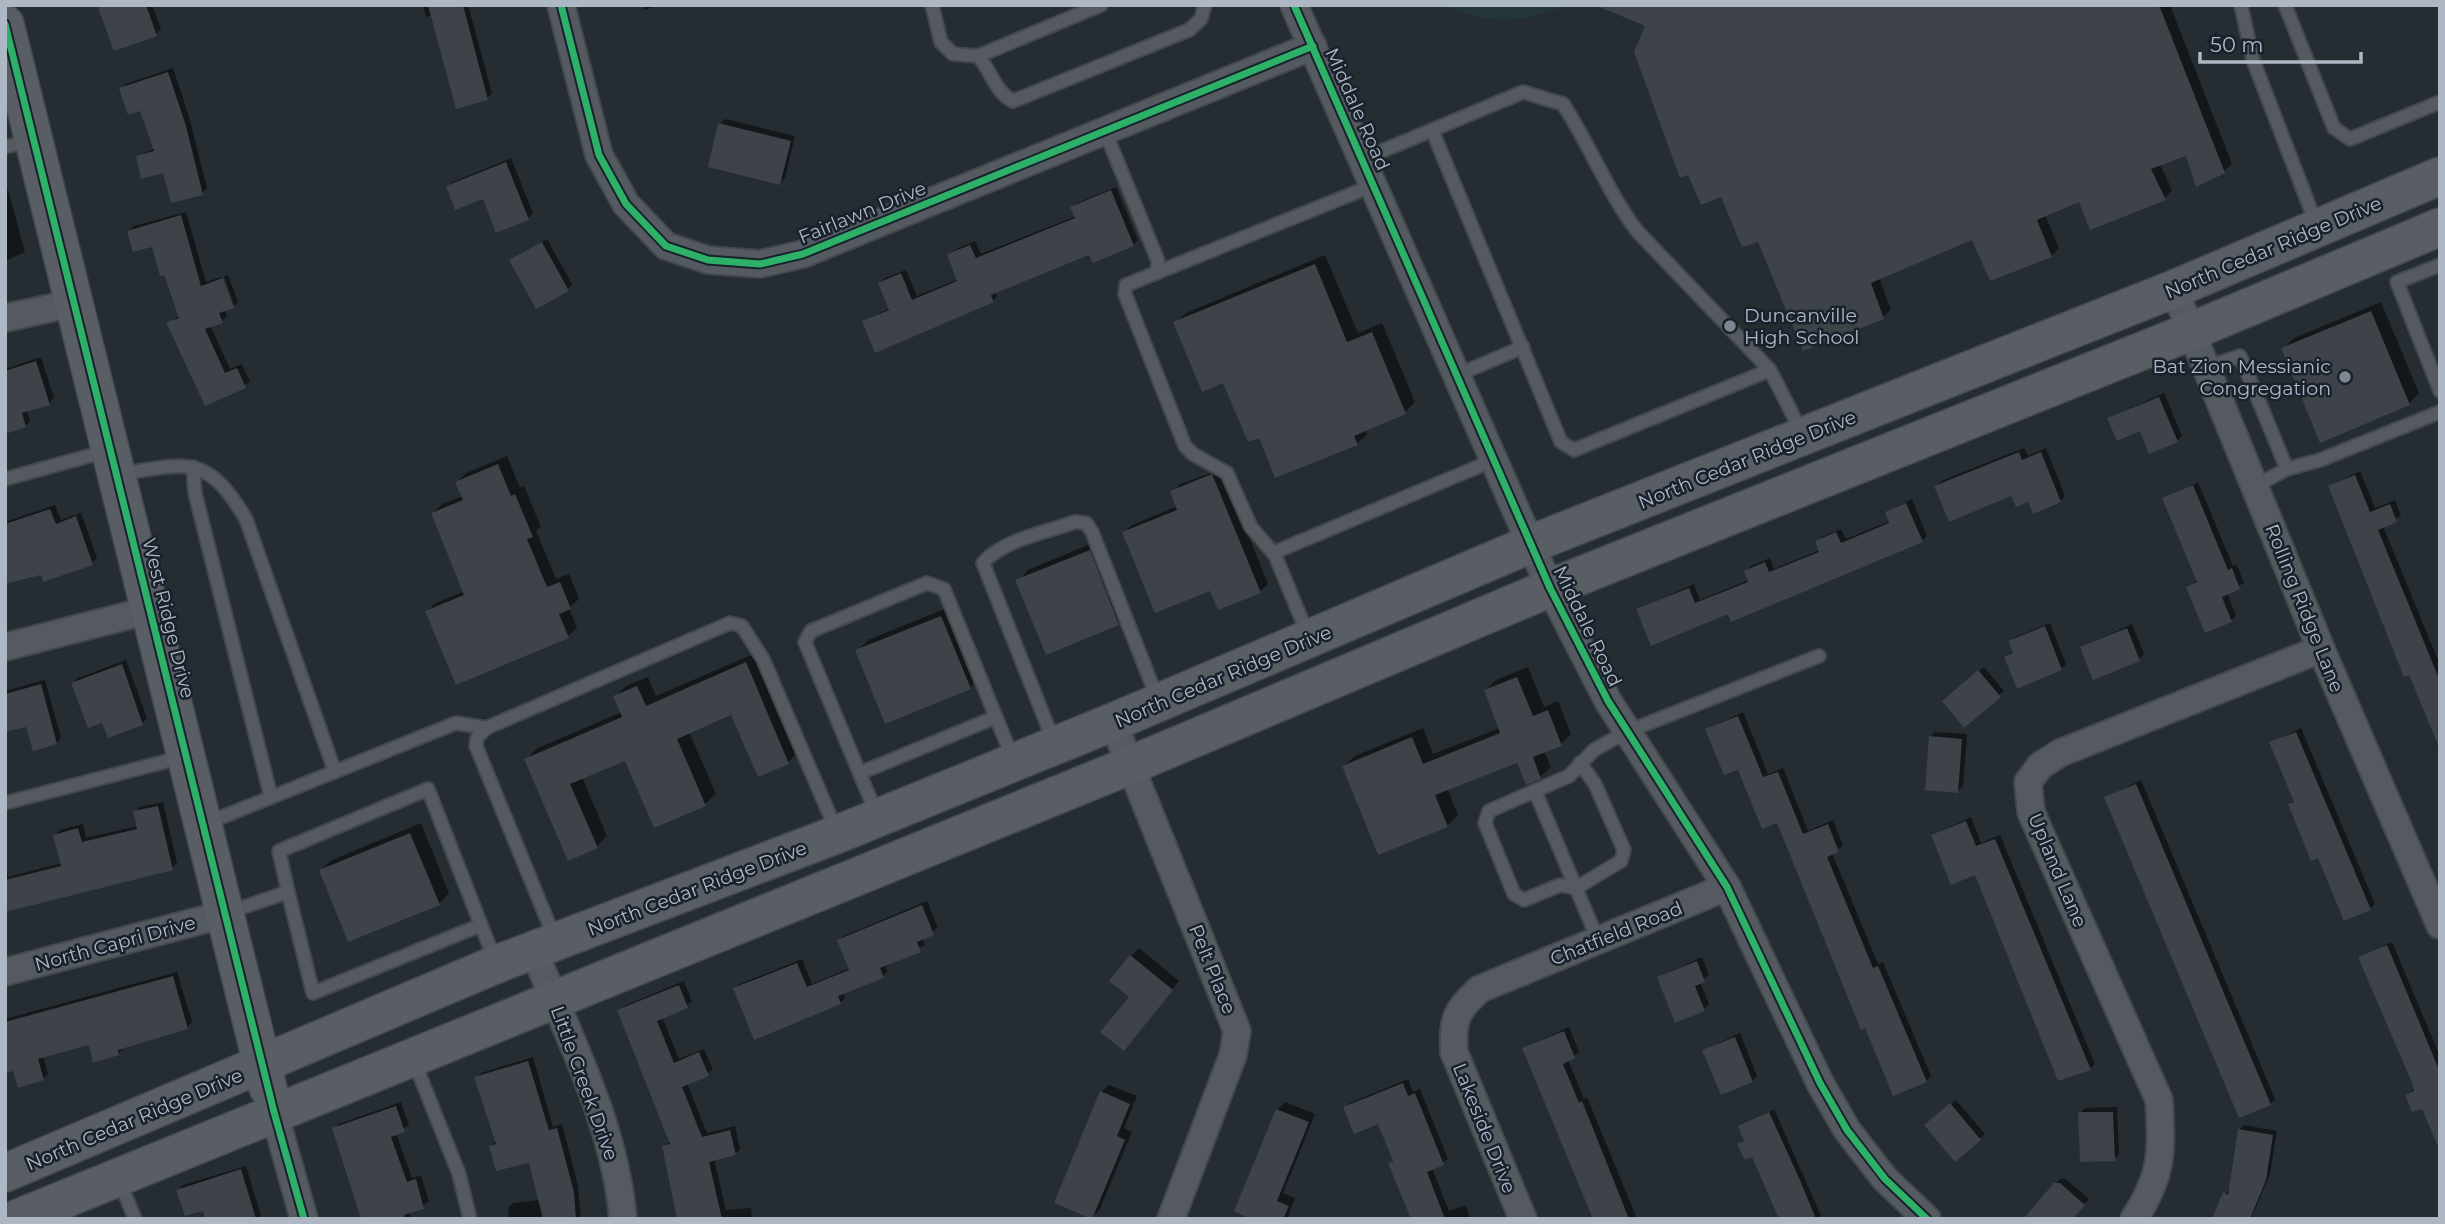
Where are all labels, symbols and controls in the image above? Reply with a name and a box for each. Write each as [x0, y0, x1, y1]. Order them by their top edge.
scale bar [2200, 21, 2361, 65]
text: 50 m [2210, 32, 2264, 57]
street label: Middale Road [1320, 44, 1395, 174]
street label: Fairlawn Drive [795, 176, 929, 249]
street label: North Cedar Ridge Drive [2161, 191, 2385, 304]
place label: Duncanville High School [1744, 304, 1859, 349]
marker: Duncanville High School [1722, 318, 1738, 334]
place label: Bat Zion Messianic Congregation [2152, 355, 2331, 400]
marker: Bat Zion Messianic Congregation [2337, 369, 2353, 385]
street label: North Cedar Ridge Drive [1635, 405, 1860, 514]
street label: Rolling Ridge Lane [2260, 521, 2349, 696]
street label: West Ridge Drive [137, 536, 200, 701]
street label: Middale Road [1548, 562, 1627, 690]
street label: North Cedar Ridge Drive [1111, 620, 1335, 733]
street label: Upland Lane [2023, 810, 2092, 931]
street label: North Cedar Ridge Drive [584, 836, 810, 941]
street label: Chatfield Road [1547, 896, 1686, 970]
street label: North Capri Drive [32, 911, 198, 976]
street label: Pelt Place [1184, 921, 1241, 1017]
street label: Little Creek Drive [546, 1003, 623, 1164]
street label: Lakeside Drive [1448, 1060, 1521, 1197]
street label: North Cedar Ridge Drive [22, 1063, 246, 1176]

